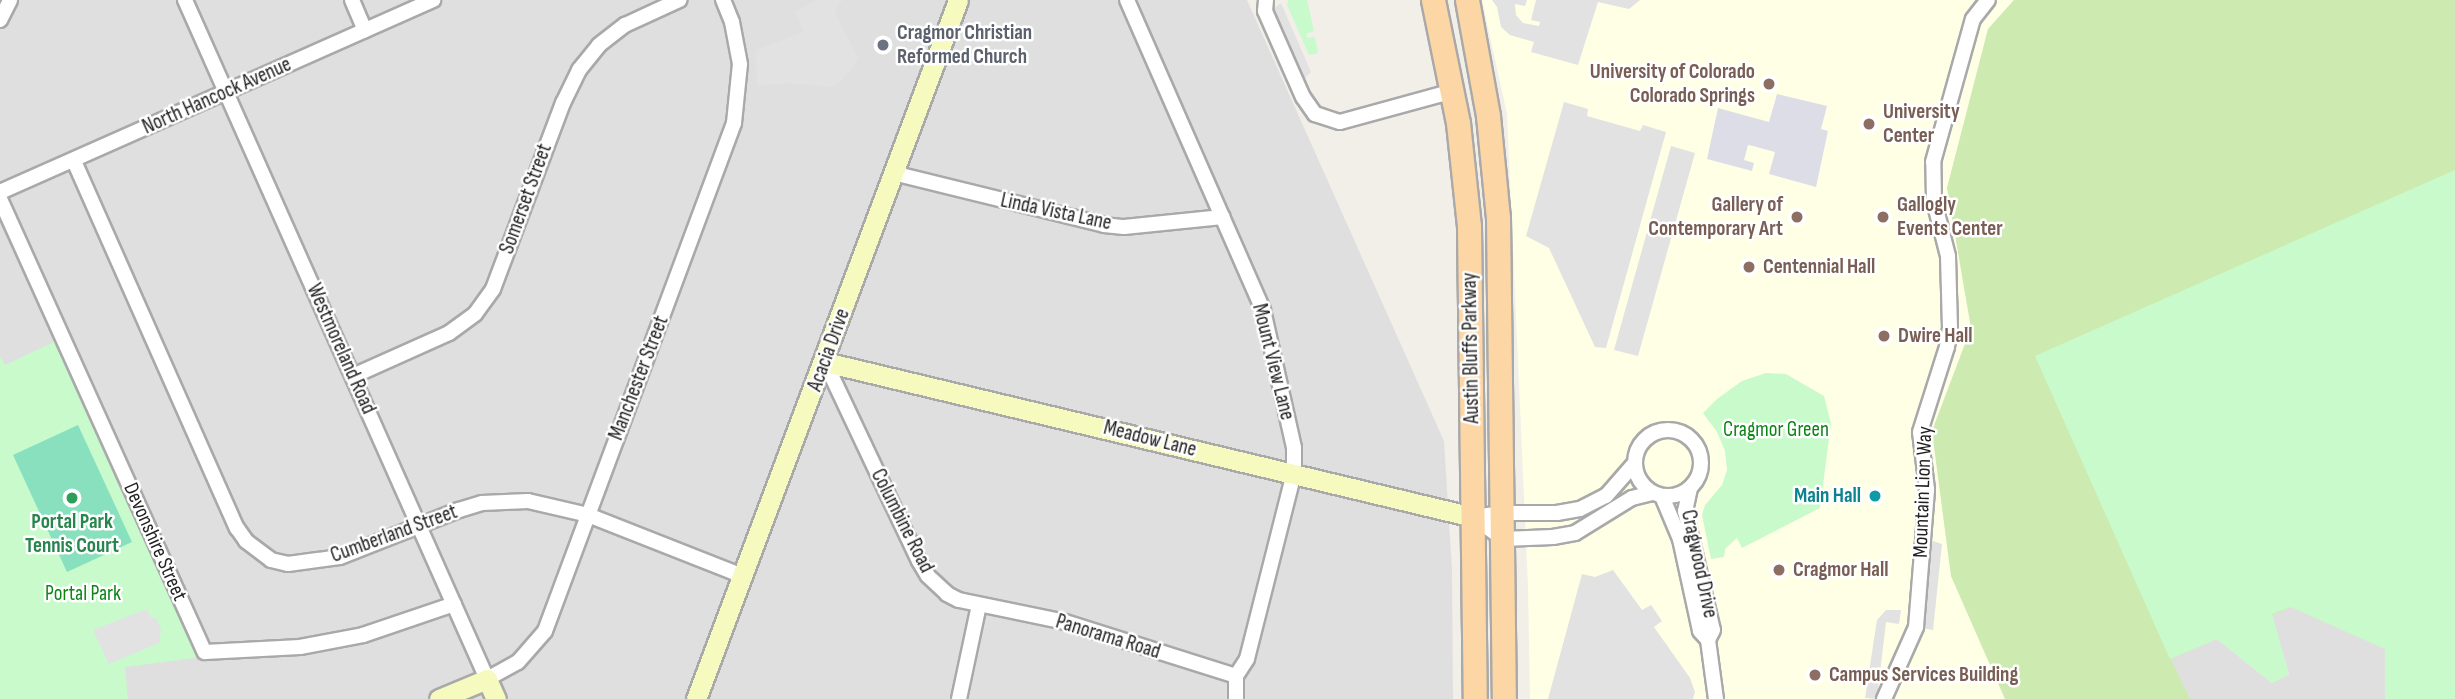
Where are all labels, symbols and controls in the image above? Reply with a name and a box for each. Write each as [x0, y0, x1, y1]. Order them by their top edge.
place label: Cragmor Christian Reformed Church [897, 20, 1032, 70]
marker: Cragmor Christian Reformed Church [875, 37, 891, 53]
street label: North Hancock Avenue [139, 52, 295, 140]
place label: University of Colorado Colorado Springs [1590, 59, 1755, 109]
marker: University of Colorado Colorado Springs [1761, 76, 1777, 92]
place label: University Center [1883, 99, 1960, 149]
marker: University Center [1861, 116, 1877, 132]
street label: Somerset Street [494, 141, 558, 257]
street label: Linda Vista Lane [998, 188, 1114, 236]
place label: Gallery of Contemporary Art [1648, 192, 1783, 242]
place label: Gallogly Events Center [1897, 192, 2003, 242]
marker: Gallery of Contemporary Art [1789, 209, 1805, 225]
marker: Gallogly Events Center [1875, 209, 1891, 225]
place label: Centennial Hall [1763, 254, 1875, 280]
marker: Centennial Hall [1741, 259, 1757, 275]
street label: Austin Bluffs Parkway [1457, 272, 1485, 424]
street label: Westmoreland Road [301, 280, 381, 418]
street label: Mount View Lane [1246, 301, 1300, 423]
street label: Acacia Drive [802, 305, 856, 395]
street label: Manchester Street [604, 312, 674, 444]
place label: Dwire Hall [1898, 323, 1973, 349]
marker: Dwire Hall [1876, 328, 1892, 344]
street label: Meadow Lane [1101, 415, 1199, 463]
park label: Cragmor Green [1723, 417, 1829, 443]
street label: Mountain Lion Way [1908, 426, 1938, 558]
street label: Columbine Road [865, 465, 939, 577]
street label: Devonshire Street [118, 479, 192, 605]
place label: Main Hall [1794, 483, 1861, 509]
marker: Main Hall [1867, 488, 1883, 504]
marker: Portal Park Tennis Court [64, 490, 80, 506]
street label: Cumberland Street [327, 499, 461, 569]
street label: Cragwood Drive [1675, 508, 1723, 620]
place label: Portal Park Tennis Court [25, 509, 119, 559]
place label: Cragmor Hall [1793, 557, 1888, 583]
marker: Cragmor Hall [1771, 562, 1787, 578]
park label: Portal Park [45, 581, 121, 607]
street label: Panorama Road [1053, 609, 1163, 665]
place label: Campus Services Building [1829, 662, 2018, 688]
marker: Campus Services Building [1807, 667, 1823, 683]

